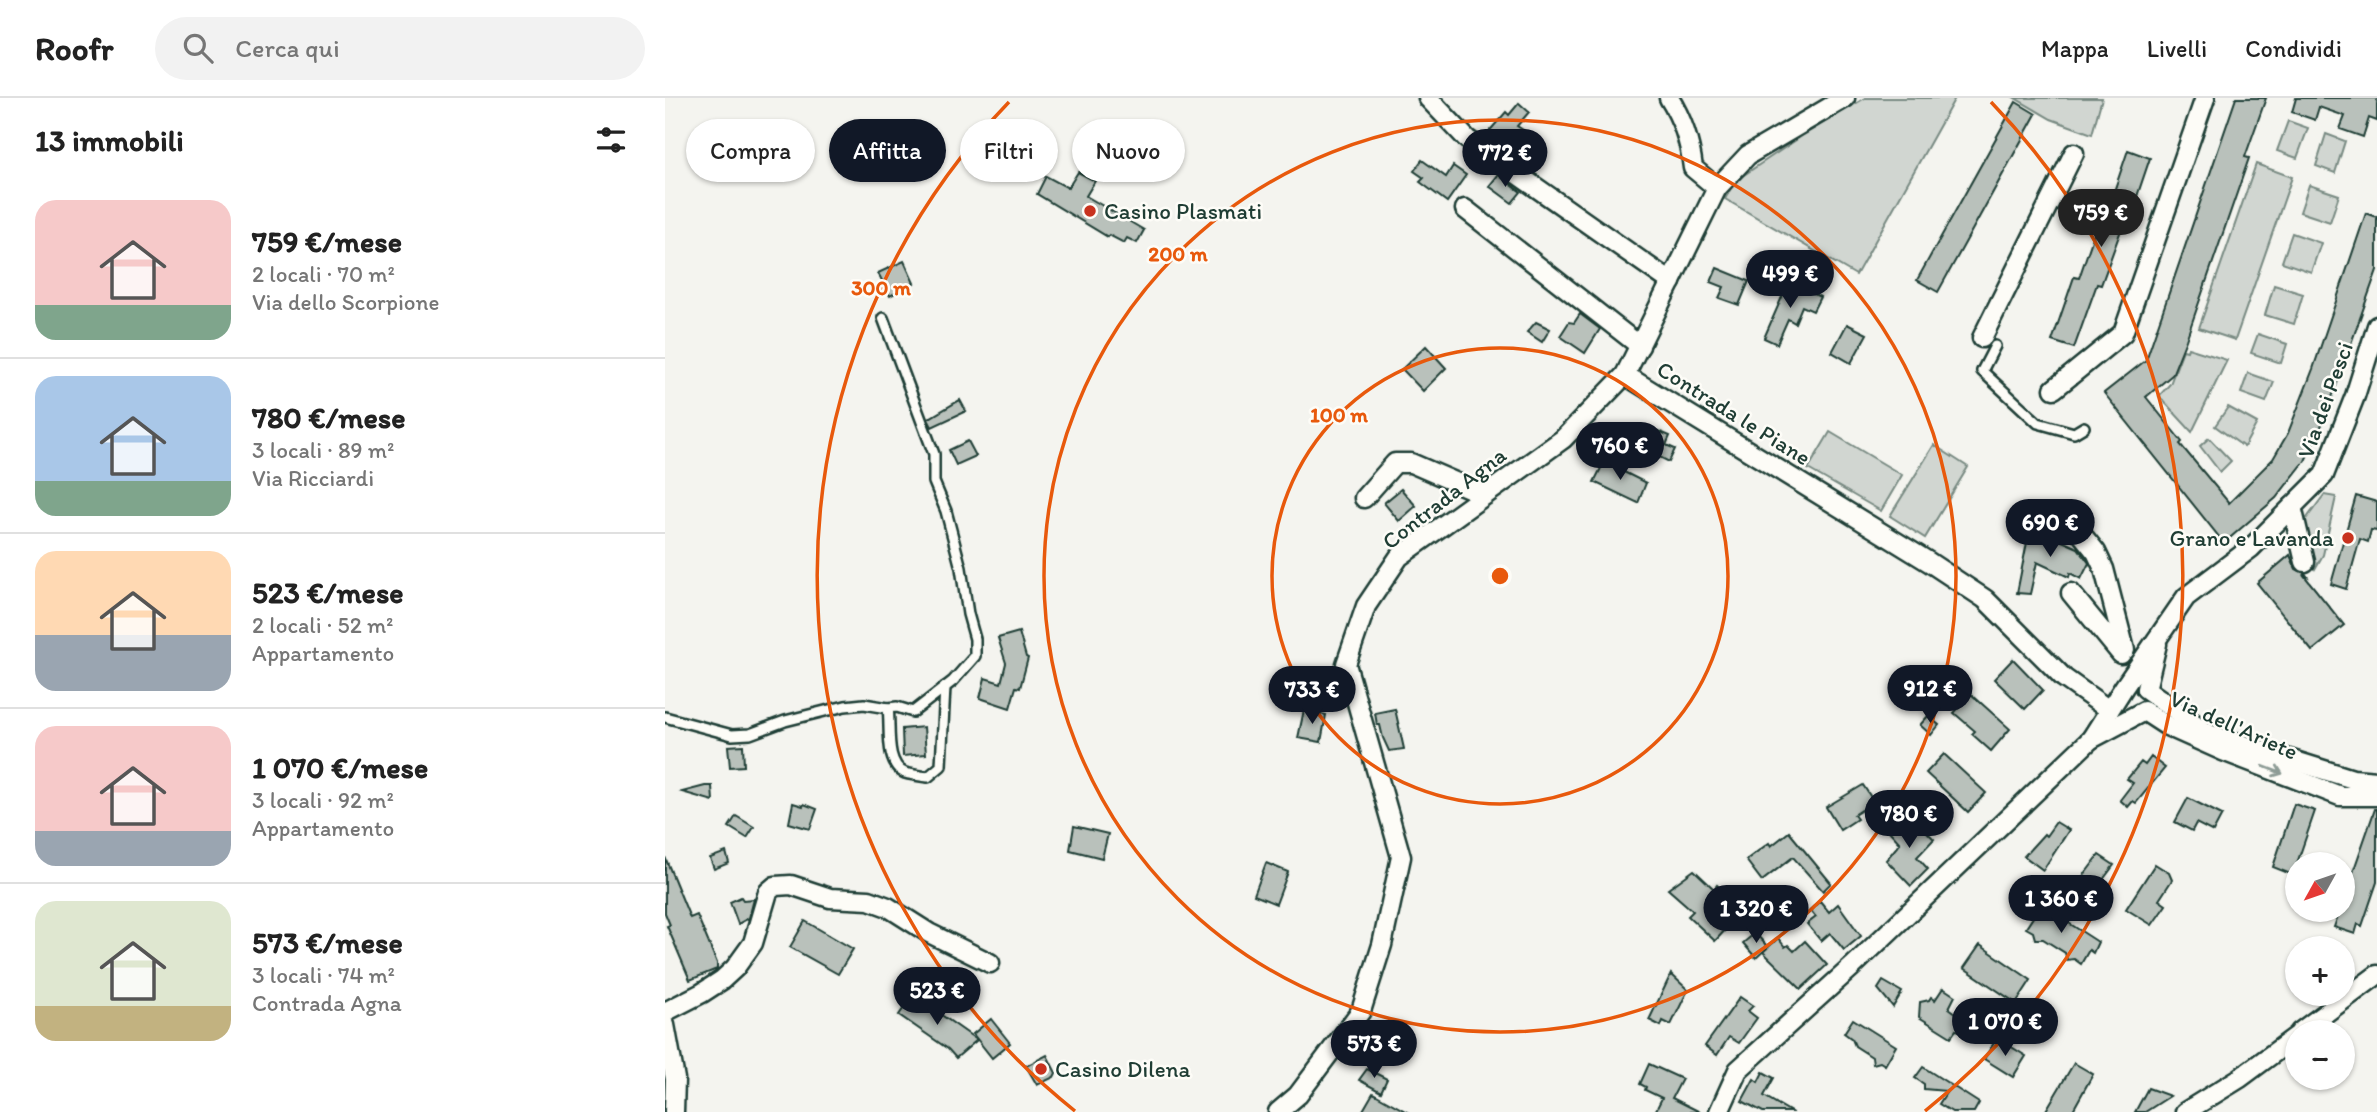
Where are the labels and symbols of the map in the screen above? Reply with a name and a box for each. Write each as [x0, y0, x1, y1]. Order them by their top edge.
pin: 772 € [1456, 130, 1554, 189]
pin: 759 € [2052, 190, 2150, 249]
place label: Casino Plasmati [1104, 197, 1262, 225]
marker: Casino Plasmati [1082, 203, 1098, 219]
text: 200 m [1148, 241, 1208, 266]
pin: 499 € [1741, 250, 1839, 310]
text: 300 m [851, 275, 911, 300]
street label: Via dei Pesci [2291, 338, 2359, 462]
street label: Contrada le Piane [1652, 354, 1816, 472]
text: 100 m [1310, 402, 1368, 427]
pin: 760 € [1571, 422, 1669, 482]
street label: Contrada Agna [1376, 441, 1512, 555]
pin: 690 € [2001, 500, 2099, 559]
place label: Grano e Lavanda [2169, 524, 2334, 552]
marker: Grano e Lavanda [2340, 530, 2356, 546]
centre of rings [1488, 564, 1512, 588]
pin: 733 € [1263, 666, 1361, 726]
pin: 912 € [1881, 666, 1979, 725]
street label: Via dell'Ariete [2166, 684, 2302, 766]
one-way arrow [2261, 765, 2283, 778]
pin: 780 € [1860, 790, 1958, 850]
north arrow [2285, 852, 2355, 922]
pin: 1 360 € [1996, 876, 2126, 935]
pin: 1 320 € [1691, 886, 1821, 945]
pin: 523 € [888, 968, 986, 1027]
pin: 1 070 € [1940, 998, 2070, 1058]
pin: 573 € [1325, 1020, 1423, 1080]
place label: Casino Dilena [1055, 1055, 1191, 1083]
marker: Casino Dilena [1033, 1061, 1049, 1077]

